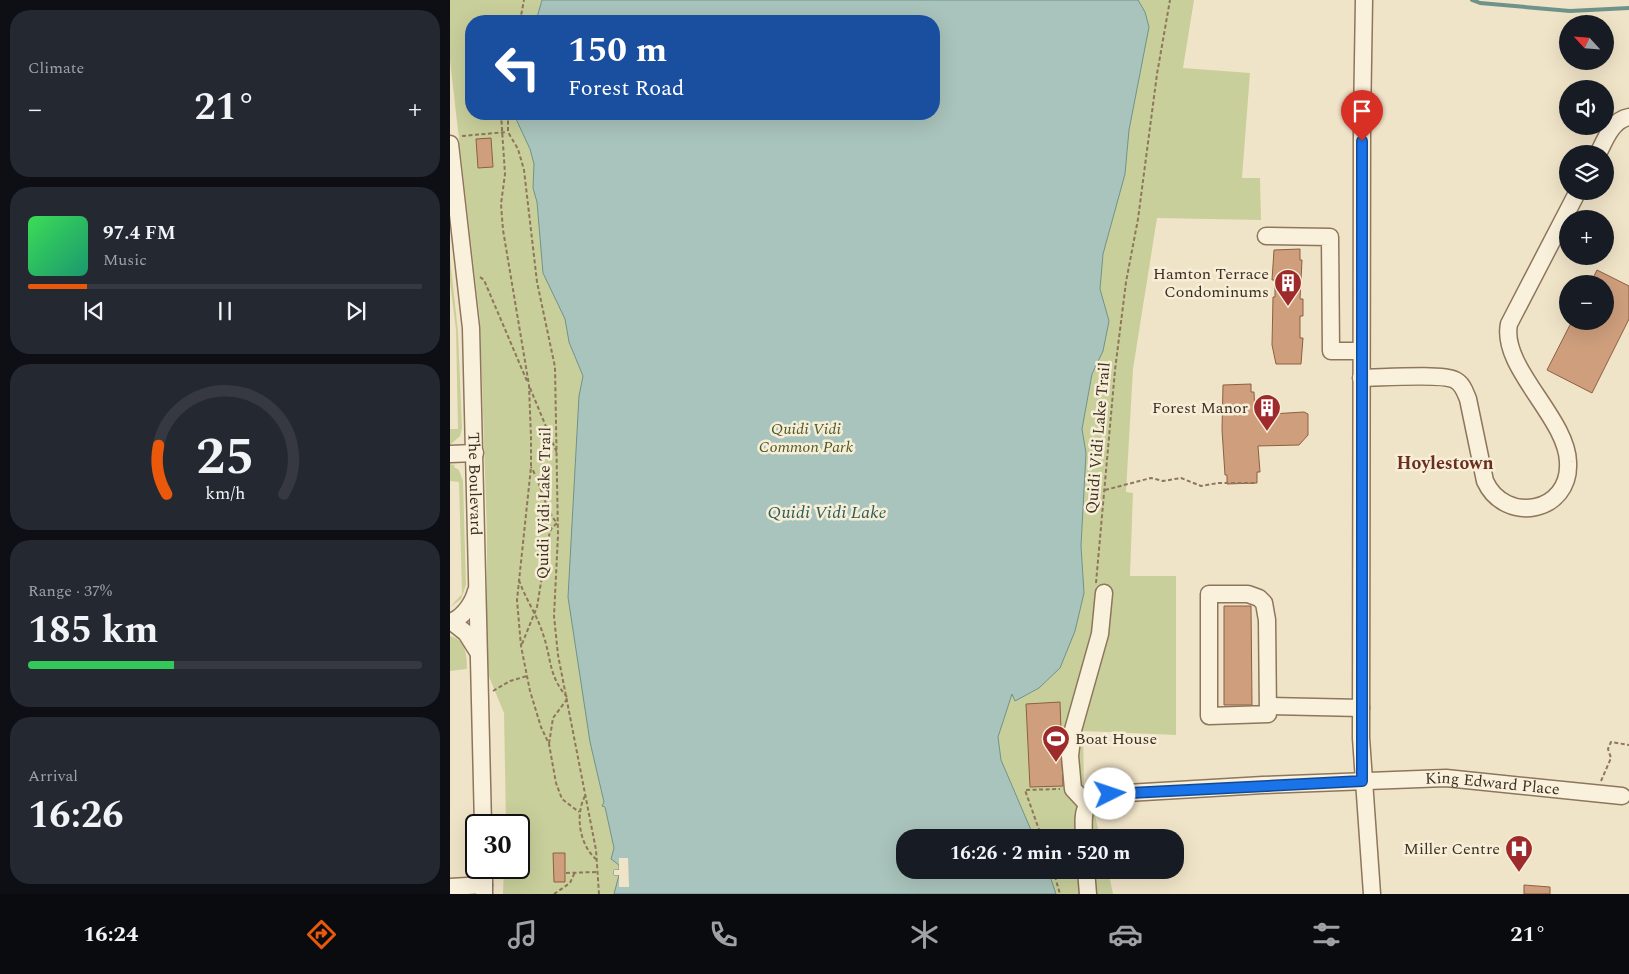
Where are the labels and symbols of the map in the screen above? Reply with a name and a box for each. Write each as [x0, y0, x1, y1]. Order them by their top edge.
north arrow [1559, 15, 1614, 70]
pin [1341, 90, 1383, 141]
place label: Hamton Terrace Condominums [1153, 262, 1269, 304]
building icon: Hamton Terrace Condominums [1273, 268, 1303, 307]
street label: Quidi Vidi Lake Trail [1079, 361, 1117, 515]
building icon: Forest Manor [1252, 393, 1282, 432]
place label: Forest Manor [1152, 396, 1248, 420]
park label: Quidi Vidi Common Park [759, 417, 854, 459]
street label: Quidi Vidi Lake Trail [531, 427, 557, 579]
street label: The Boulevard [462, 432, 488, 536]
district label: Hoylestown [1396, 450, 1494, 477]
water label: Quidi Vidi Lake [767, 499, 887, 526]
sports icon: Boat House [1041, 724, 1071, 763]
place label: Boat House [1075, 727, 1157, 751]
street label: King Edward Place [1425, 766, 1561, 802]
position arrow [1083, 767, 1135, 819]
speed limit sign: 30 [465, 814, 530, 879]
hospital icon: Miller Centre [1504, 834, 1534, 873]
place label: Miller Centre [1404, 837, 1500, 861]

